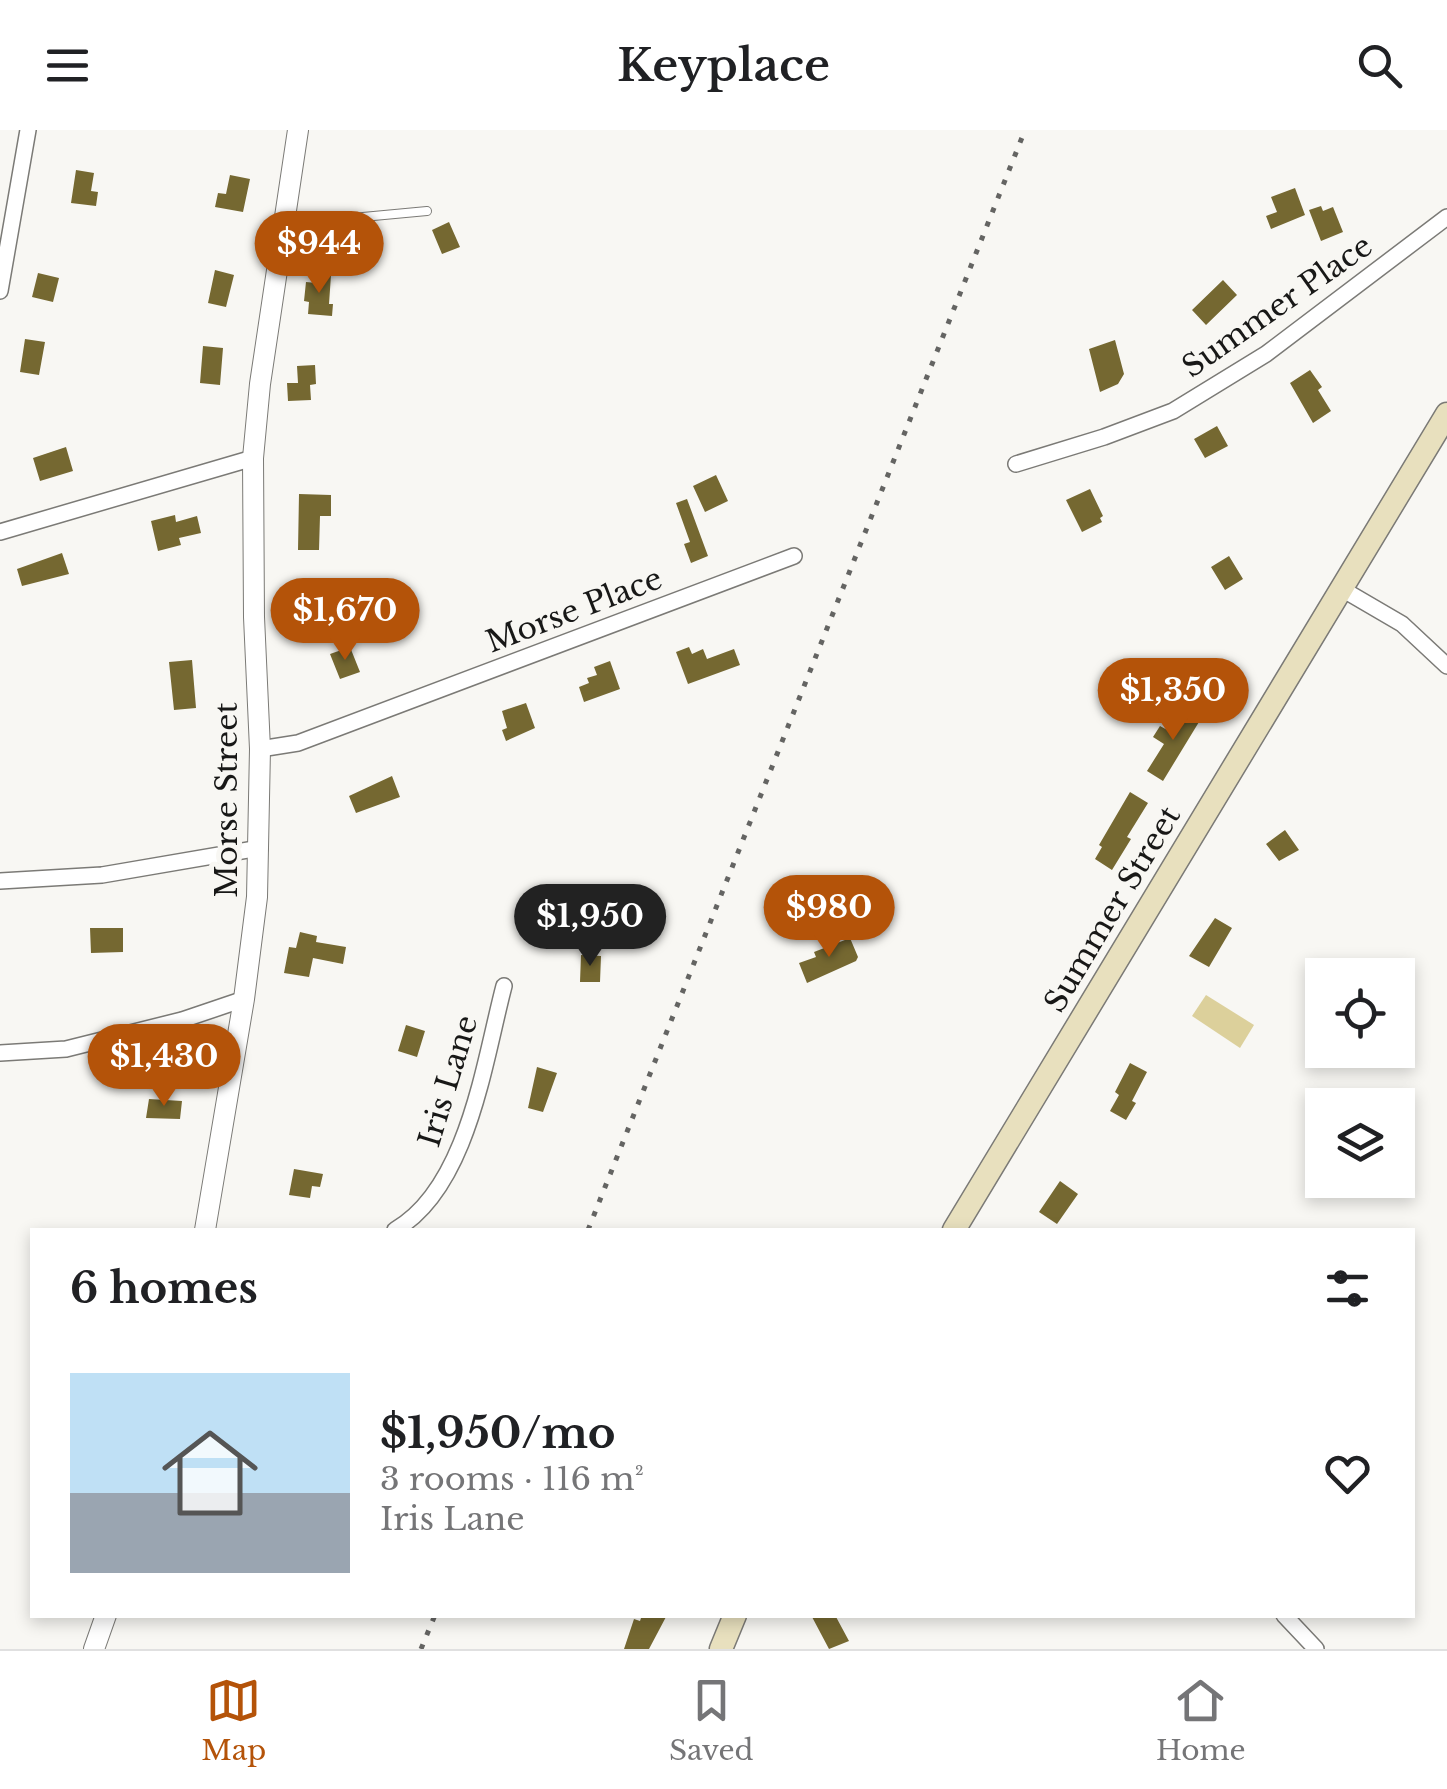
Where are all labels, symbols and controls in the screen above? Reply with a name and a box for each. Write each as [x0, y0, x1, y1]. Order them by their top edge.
text: Keyplace [617, 37, 830, 93]
icon: menu [40, 38, 95, 93]
icon: search [1352, 38, 1407, 93]
pin: $944 [260, 211, 378, 296]
text: $944 [277, 223, 361, 263]
street label: Summer Place [1175, 227, 1379, 385]
street label: Morse Place [481, 559, 667, 661]
pin: $1,670 [264, 578, 426, 663]
text: $1,670 [293, 590, 397, 630]
pin: $1,350 [1092, 658, 1254, 743]
text: $1,350 [1120, 670, 1226, 710]
street label: Morse Street [208, 702, 245, 898]
street label: Summer Street [1036, 799, 1188, 1019]
pin: $980 [770, 875, 888, 960]
pin: $1,950 [509, 884, 671, 969]
text: $980 [786, 887, 872, 927]
text: $1,950 [536, 896, 644, 936]
map controls [1305, 958, 1415, 1198]
button: locate [1305, 958, 1415, 1068]
street label: Iris Lane [410, 1011, 486, 1151]
pin: $1,430 [83, 1024, 245, 1109]
text: $1,430 [110, 1036, 218, 1076]
button: layers [1305, 1088, 1415, 1198]
icon: filters [1320, 1261, 1375, 1316]
text: 6 homes [70, 1262, 258, 1314]
text: $1,950/mo [380, 1407, 616, 1459]
icon: home [150, 1413, 270, 1533]
icon: heart [1320, 1446, 1375, 1501]
text: 3 rooms · 116 m² [380, 1459, 644, 1499]
text: Iris Lane [380, 1499, 525, 1539]
tab: Map [201, 1673, 266, 1768]
tab: Saved [669, 1673, 753, 1768]
tab: Home [1156, 1673, 1246, 1768]

